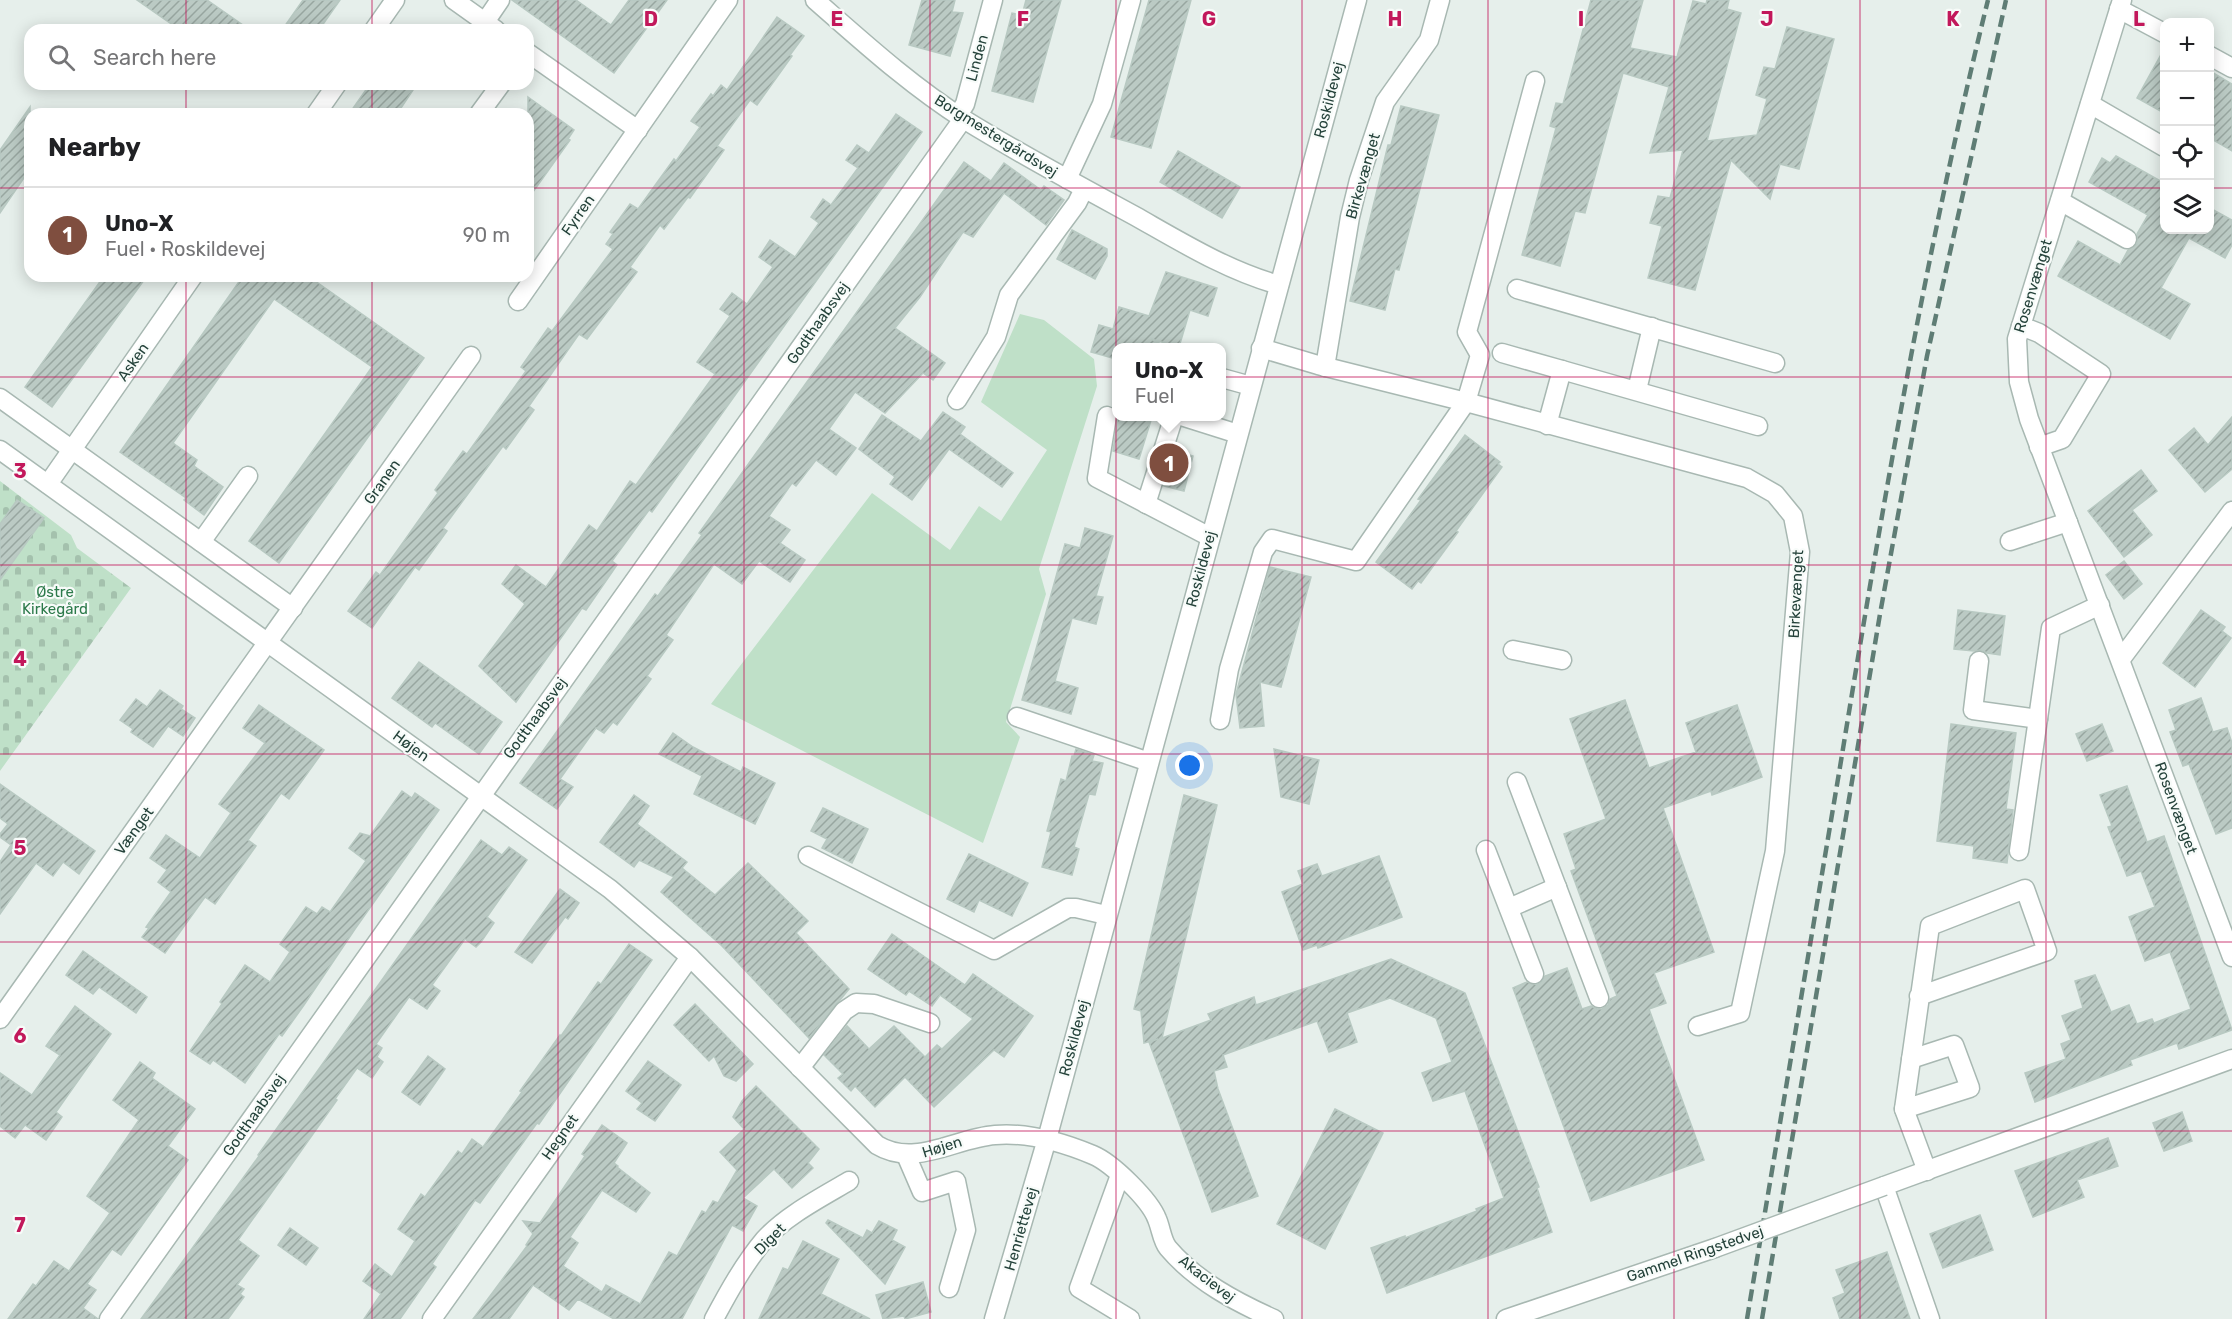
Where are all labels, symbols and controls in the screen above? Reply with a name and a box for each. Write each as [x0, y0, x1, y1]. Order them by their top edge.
text: D [644, 7, 658, 31]
text: E [831, 7, 843, 31]
text: F [1017, 7, 1029, 31]
text: G [1202, 7, 1216, 31]
text: H [1388, 7, 1402, 31]
text: I [1578, 7, 1584, 31]
text: J [1760, 7, 1774, 31]
text: K [1946, 7, 1960, 31]
text: L [2133, 7, 2145, 31]
map controls [2160, 18, 2214, 234]
button: + [2160, 18, 2214, 72]
search box [24, 24, 534, 90]
street label: Linden [962, 33, 992, 83]
icon: search [45, 41, 78, 74]
text: Search here [93, 44, 216, 71]
street label: Roskildevej [1310, 60, 1348, 140]
button: − [2160, 72, 2214, 126]
street label: Borgmestergårdsvej [931, 91, 1061, 181]
button: locate [2160, 126, 2214, 180]
street label: Birkevænget [1342, 131, 1384, 221]
text: Nearby [48, 132, 141, 163]
button: layers [2160, 180, 2214, 234]
street label: Fyrren [558, 191, 598, 239]
text: Uno-X [105, 210, 173, 237]
text: 1 [63, 223, 72, 247]
text: 90 m [463, 223, 510, 247]
text: Fuel · Roskildevej [105, 237, 265, 261]
street label: Rosenvænget [2010, 237, 2056, 335]
street label: Godthaabsvej [783, 279, 853, 367]
street label: Asken [113, 339, 153, 385]
popup [1112, 343, 1226, 421]
text: Uno-X [1135, 357, 1203, 384]
text: Fuel [1135, 384, 1174, 408]
pin: 1 [1150, 440, 1188, 486]
street label: Granen [360, 456, 404, 508]
text: 3 [13, 459, 27, 483]
street label: Roskildevej [1182, 529, 1220, 609]
street label: Birkevænget [1785, 549, 1807, 639]
park label: Østre Kirkegård [22, 583, 88, 618]
text: 4 [13, 647, 27, 671]
street label: Godthaabsvej [500, 674, 570, 762]
street label: Højen [389, 727, 433, 765]
your location [1175, 751, 1204, 780]
street label: Rosenvænget [2151, 759, 2201, 857]
street label: Vænget [111, 804, 157, 858]
text: 5 [14, 836, 27, 860]
street label: Roskildevej [1055, 998, 1093, 1078]
text: 6 [13, 1024, 27, 1048]
street label: Godthaabsvej [219, 1071, 289, 1159]
street label: Hegnet [538, 1111, 582, 1163]
street label: Højen [920, 1132, 964, 1162]
street label: Henriettevej [1000, 1185, 1042, 1273]
text: 7 [14, 1213, 26, 1237]
street label: Diget [751, 1219, 790, 1258]
street label: Gammel Ringstedvej [1624, 1222, 1766, 1286]
street label: Akacievej [1175, 1252, 1239, 1306]

